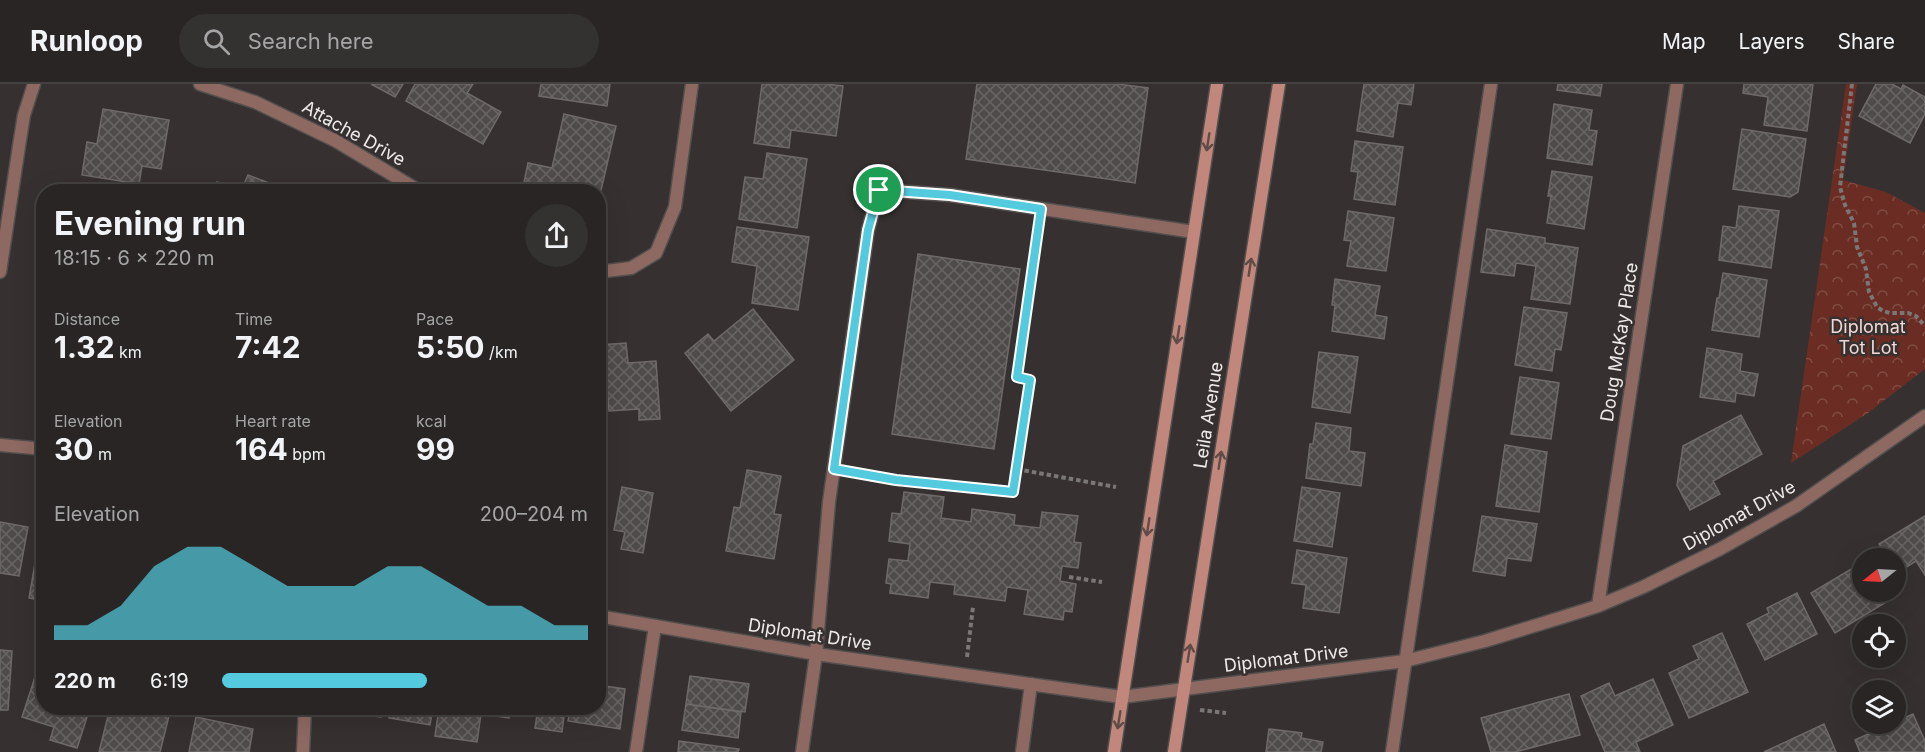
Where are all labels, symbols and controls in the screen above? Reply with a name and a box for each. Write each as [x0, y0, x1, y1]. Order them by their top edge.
search box [179, 14, 599, 68]
text: Runloop [30, 24, 143, 58]
icon: search [200, 25, 233, 58]
text: Search here [248, 28, 374, 54]
text: Map [1662, 29, 1706, 54]
text: Layers [1739, 29, 1805, 54]
text: Share [1838, 29, 1895, 54]
street label: Attache Drive [299, 96, 409, 170]
one-way arrow [1203, 131, 1214, 151]
pin [853, 164, 904, 215]
icon: arrive [862, 173, 895, 206]
text: Evening run [54, 203, 246, 243]
button: share [525, 204, 588, 267]
text: 18:15 · 6 × 220 m [54, 246, 215, 270]
one-way arrow [1245, 258, 1256, 278]
street label: Doug McKay Place [1596, 261, 1642, 423]
text: Distance [54, 309, 120, 329]
text: Time [235, 309, 273, 329]
text: Pace [416, 309, 454, 329]
park label: Diplomat Tot Lot [1830, 316, 1906, 358]
one-way arrow [1173, 324, 1184, 344]
text: 1.32 [54, 329, 115, 365]
text: 7:42 [235, 329, 301, 365]
text: 5:50 [416, 329, 485, 365]
text: km [115, 342, 142, 362]
text: /km [485, 342, 518, 362]
street label: Leila Avenue [1189, 360, 1227, 470]
text: Elevation [54, 411, 123, 431]
text: Heart rate [235, 411, 311, 431]
text: kcal [416, 411, 447, 431]
text: 30 [54, 431, 94, 467]
text: 164 [235, 431, 288, 467]
text: 99 [416, 431, 455, 467]
text: m [94, 444, 112, 464]
text: bpm [288, 444, 326, 464]
one-way arrow [1214, 451, 1225, 470]
street label: Diplomat Drive [1679, 476, 1799, 554]
text: Elevation [54, 502, 140, 526]
text: 200–204 m [480, 502, 588, 526]
one-way arrow [1143, 517, 1154, 537]
north arrow [1852, 548, 1906, 602]
map controls [1852, 548, 1906, 734]
street label: Diplomat Drive [747, 614, 873, 654]
button: locate [1852, 614, 1906, 668]
street label: Diplomat Drive [1223, 640, 1349, 676]
one-way arrow [1184, 643, 1195, 663]
text: 220 m [54, 669, 116, 693]
text: 6:19 [150, 669, 189, 693]
button: layers [1852, 680, 1906, 734]
one-way arrow [1113, 710, 1124, 729]

